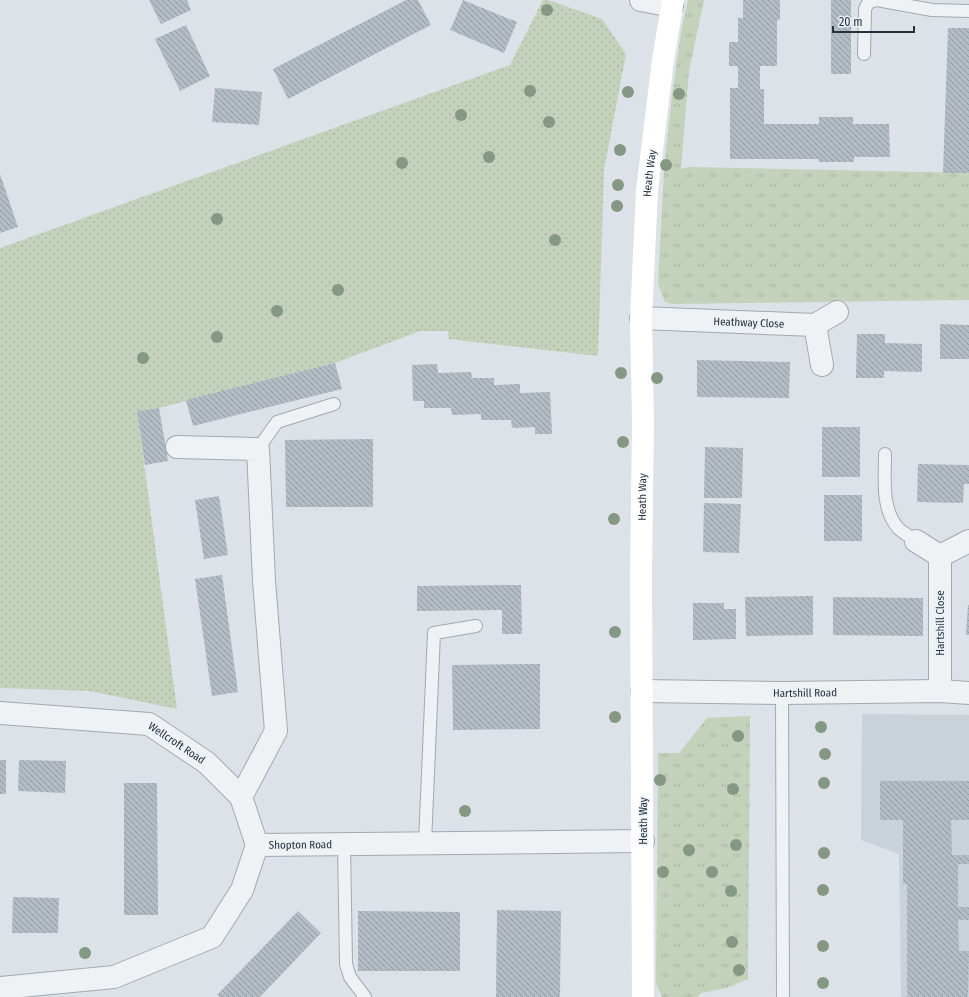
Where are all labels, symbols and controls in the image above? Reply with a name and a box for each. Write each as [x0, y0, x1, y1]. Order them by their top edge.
scale bar [833, 8, 914, 34]
text: 20 m [839, 15, 863, 29]
street label: Heath Way [640, 149, 659, 197]
street label: Heathway Close [713, 314, 785, 330]
street label: Heath Way [635, 473, 649, 521]
street label: Hartshill Close [934, 590, 947, 656]
street label: Hartshill Road [773, 686, 837, 700]
street label: Wellcroft Road [146, 719, 208, 766]
street label: Heath Way [637, 797, 650, 845]
street label: Shopton Road [269, 838, 332, 851]

